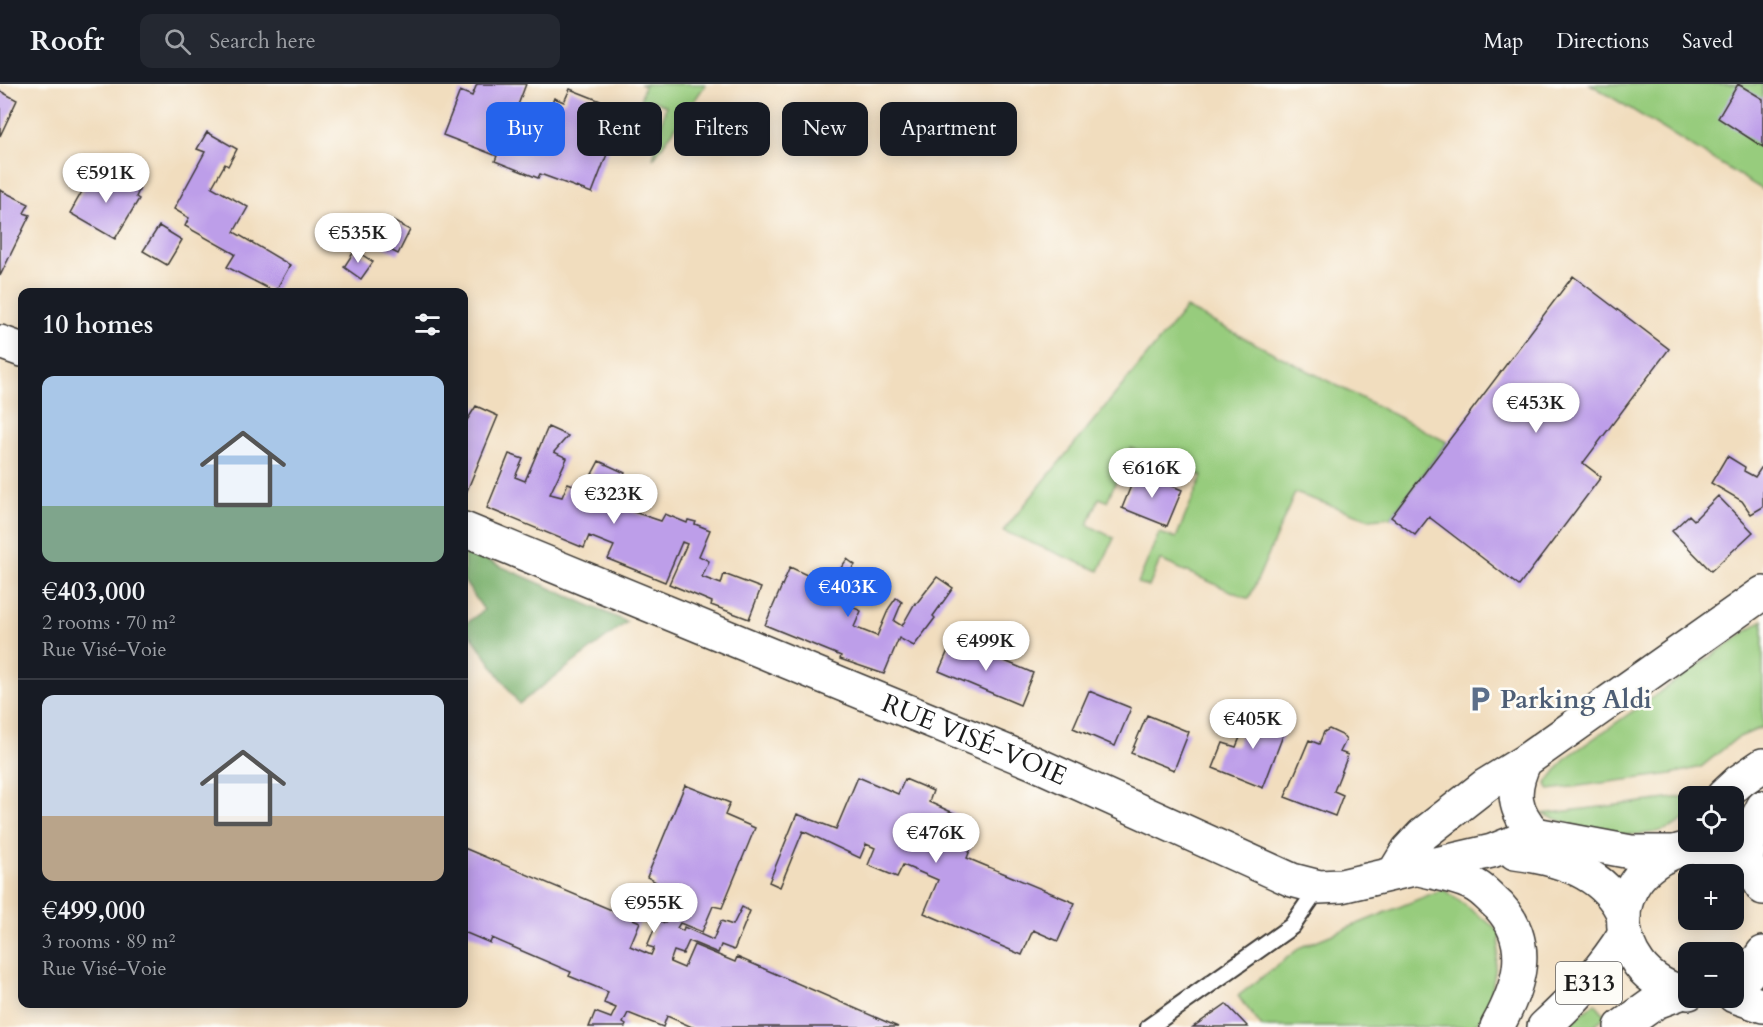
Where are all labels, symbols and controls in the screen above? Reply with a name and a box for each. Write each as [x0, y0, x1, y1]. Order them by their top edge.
search box [140, 14, 560, 68]
text: Roofr [30, 22, 104, 60]
icon: search [161, 25, 194, 58]
text: Search here [209, 26, 316, 56]
text: Map [1483, 27, 1523, 56]
text: Directions [1556, 27, 1649, 56]
text: Saved [1682, 27, 1733, 56]
chip: Buy [486, 102, 565, 156]
chip: Rent [577, 102, 662, 156]
chip: Filters [674, 102, 770, 156]
chip: New [782, 102, 868, 156]
chip: Apartment [880, 102, 1017, 156]
pin: €591K [64, 153, 148, 204]
text: €591K [77, 159, 135, 186]
pin: €535K [316, 213, 400, 264]
text: €535K [329, 219, 387, 246]
text: 10 homes [42, 307, 153, 342]
icon: filters [411, 308, 444, 341]
pin: €453K [1494, 383, 1578, 434]
text: €453K [1507, 389, 1565, 416]
icon: home [189, 415, 297, 523]
pin: €616K [1110, 448, 1194, 499]
text: €616K [1123, 454, 1181, 481]
pin: €323K [572, 474, 656, 525]
text: €323K [585, 480, 643, 507]
pin: €403K [806, 567, 890, 618]
text: €403K [819, 573, 877, 600]
text: €403,000 [42, 574, 145, 609]
text: 2 rooms · 70 m² [42, 609, 175, 636]
pin: €499K [944, 621, 1028, 672]
text: €499K [957, 627, 1015, 654]
text: Rue Visé-Voie [42, 636, 167, 663]
place label: Parking Aldi [1500, 682, 1652, 717]
parking icon: Parking Aldi [1465, 684, 1495, 714]
street label: RUE VISÉ-VOIE [876, 685, 1072, 794]
pin: €405K [1211, 699, 1295, 750]
text: €405K [1224, 705, 1282, 732]
icon: home [189, 734, 297, 842]
map controls [1678, 786, 1744, 1008]
button: locate [1678, 786, 1744, 852]
pin: €476K [894, 813, 978, 864]
text: €476K [907, 819, 965, 846]
button: + [1678, 864, 1744, 930]
pin: €955K [612, 883, 696, 934]
text: €955K [625, 889, 683, 916]
text: €499,000 [42, 893, 145, 928]
text: 3 rooms · 89 m² [42, 928, 175, 955]
button: − [1678, 942, 1744, 1008]
text: Rue Visé-Voie [42, 955, 167, 982]
road number: E313 [1556, 962, 1622, 1004]

